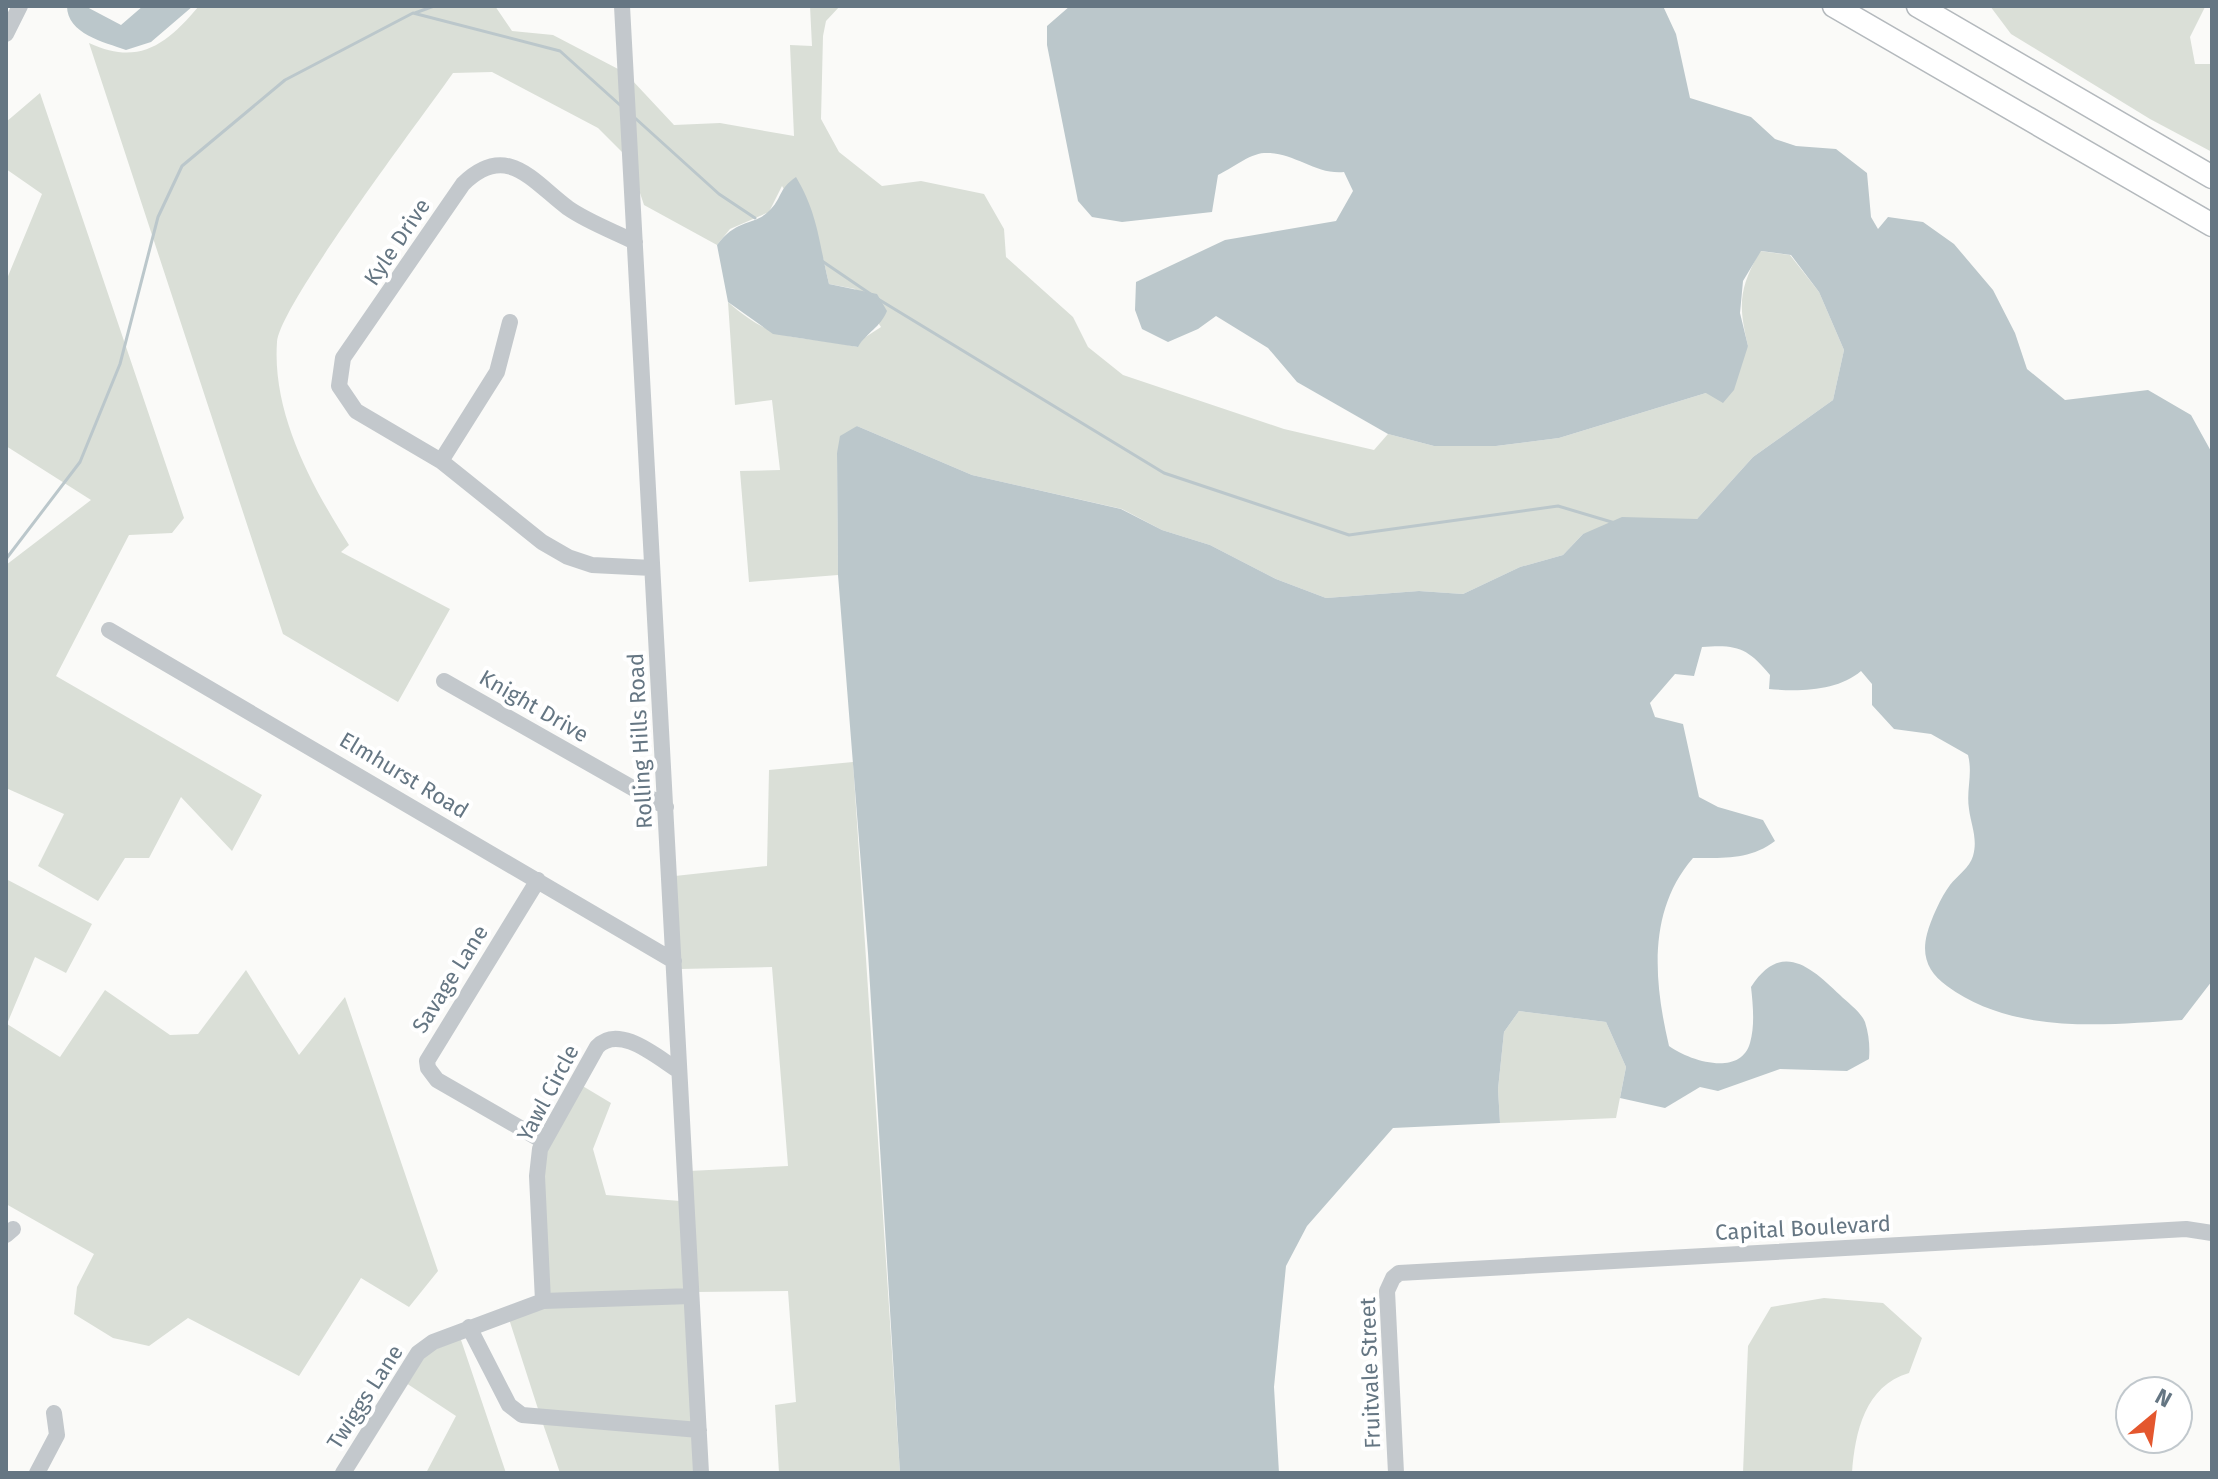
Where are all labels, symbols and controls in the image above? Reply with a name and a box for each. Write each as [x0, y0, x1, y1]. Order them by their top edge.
street label: Kyle Drive [358, 193, 436, 291]
street label: Rolling Hills Road [622, 652, 658, 830]
street label: Knight Drive [475, 664, 593, 748]
street label: Elmhurst Road [335, 726, 473, 824]
street label: Savage Lane [406, 920, 494, 1038]
street label: Yawl Circle [511, 1040, 585, 1146]
street label: Capital Boulevard [1714, 1210, 1892, 1246]
street label: Fruitvale Street [1354, 1297, 1386, 1449]
street label: Twiggs Lane [321, 1340, 409, 1454]
north arrow [2114, 1375, 2194, 1455]
text: N [2151, 1383, 2176, 1413]

